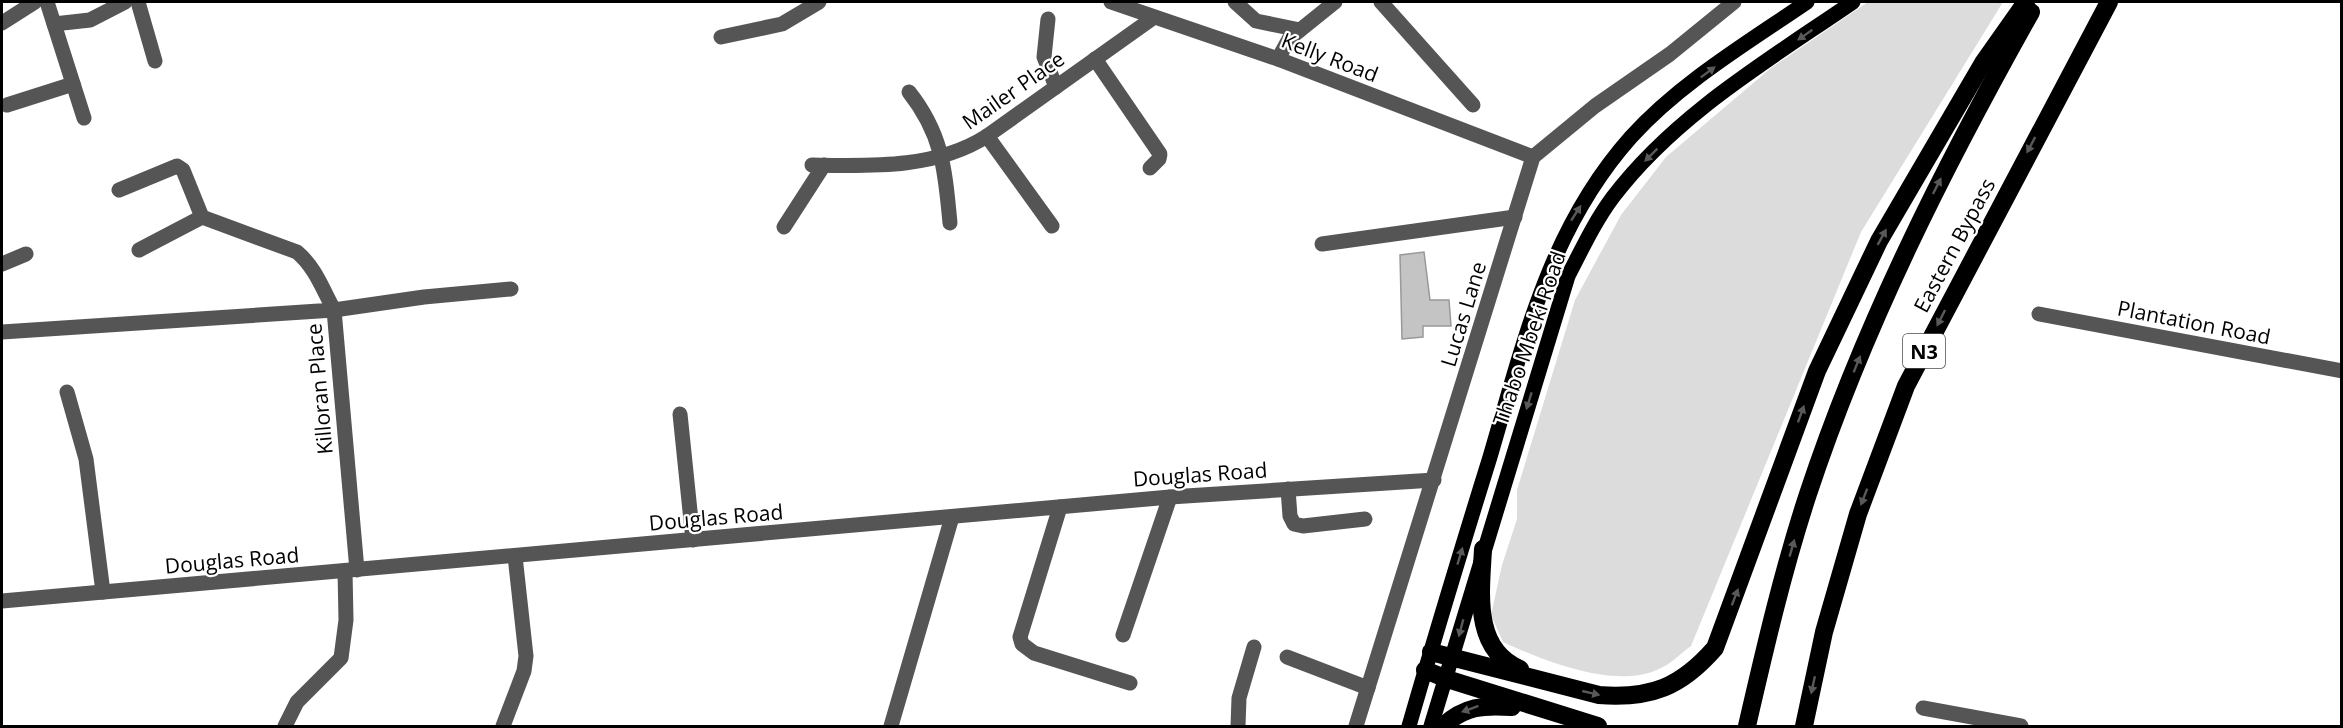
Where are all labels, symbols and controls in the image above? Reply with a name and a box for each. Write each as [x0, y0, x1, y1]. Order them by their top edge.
street label: Kelly Road [1278, 26, 1382, 88]
one-way arrow [1797, 29, 1813, 41]
street label: Mailer Place [956, 45, 1070, 135]
one-way arrow [1700, 66, 1715, 78]
one-way arrow [2026, 137, 2036, 154]
one-way arrow [1645, 147, 1659, 161]
street label: Eastern Bypass [1907, 173, 2001, 317]
one-way arrow [1932, 178, 1942, 195]
one-way arrow [1570, 205, 1581, 221]
one-way arrow [1877, 228, 1887, 245]
street label: Thabo Mbeki Road [1486, 247, 1572, 429]
street label: Lucas Lane [1434, 258, 1492, 370]
street label: Plantation Road [2115, 293, 2273, 351]
one-way arrow [1936, 310, 1946, 327]
street label: Killoran Place [299, 322, 339, 456]
road number: N3 [1903, 334, 1945, 368]
one-way arrow [1853, 355, 1862, 373]
one-way arrow [1524, 392, 1533, 410]
one-way arrow [1797, 405, 1807, 423]
street label: Douglas Road [1132, 455, 1268, 493]
one-way arrow [1859, 488, 1869, 506]
street label: Douglas Road [648, 497, 784, 537]
one-way arrow [1788, 539, 1797, 557]
street label: Douglas Road [164, 540, 300, 580]
one-way arrow [1456, 547, 1465, 565]
one-way arrow [1730, 588, 1740, 606]
one-way arrow [1456, 619, 1465, 637]
one-way arrow [1808, 676, 1817, 695]
one-way arrow [1582, 689, 1601, 698]
one-way arrow [1461, 705, 1479, 715]

